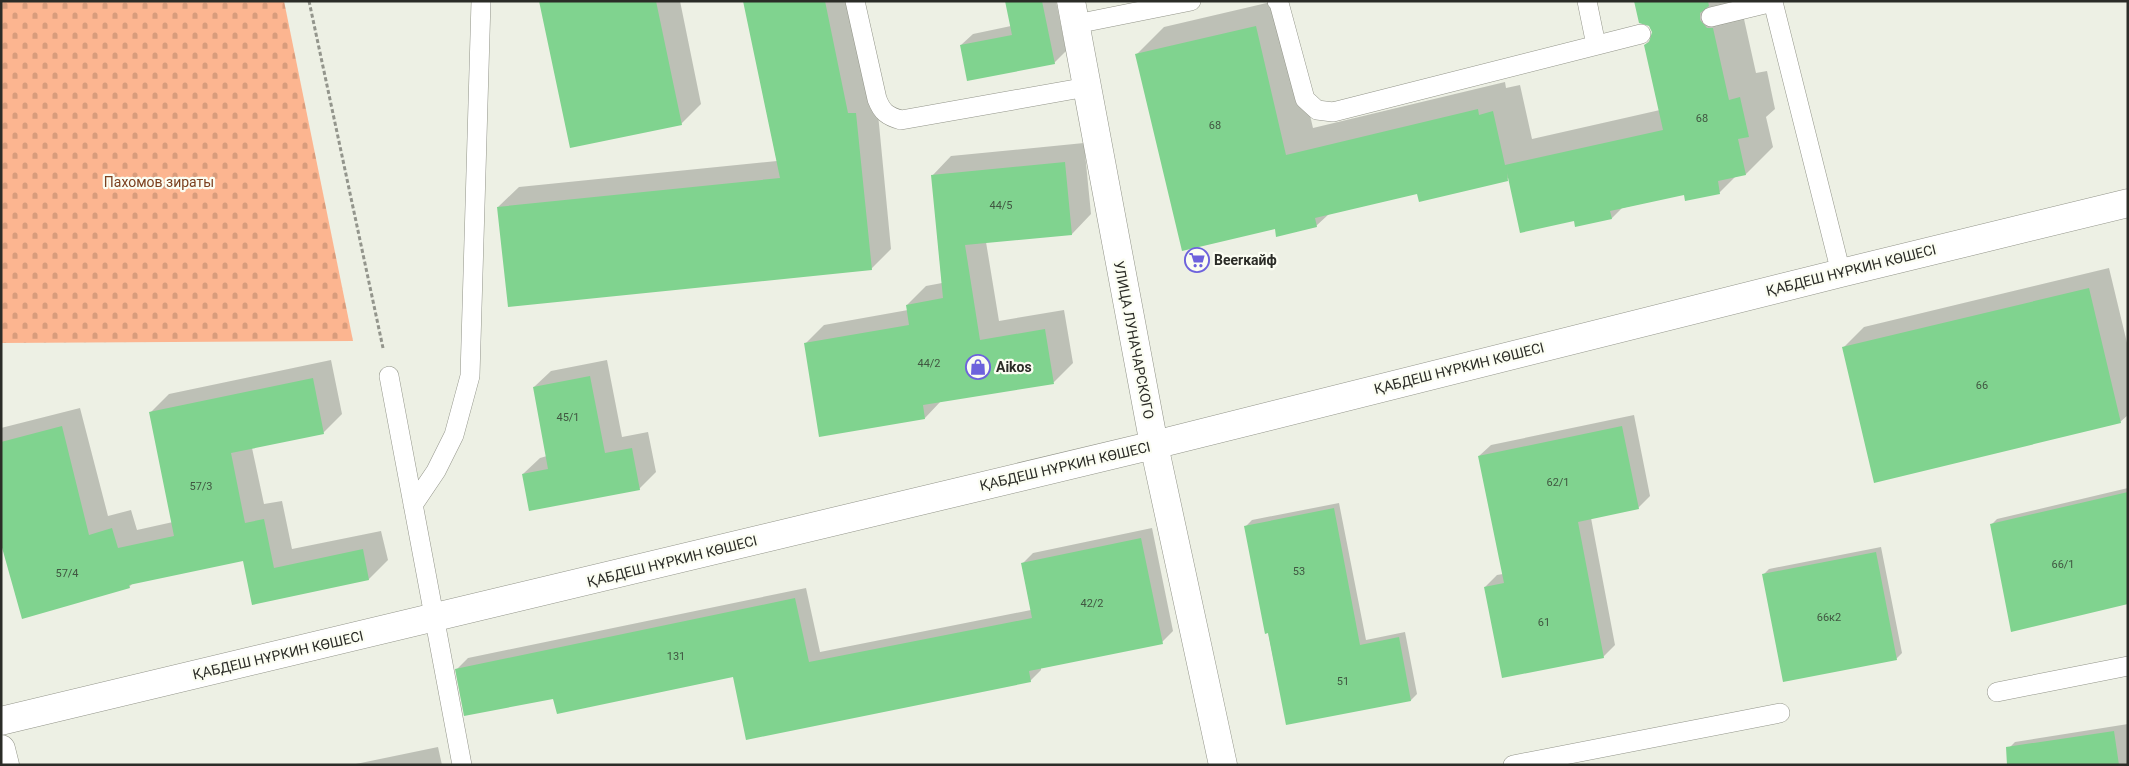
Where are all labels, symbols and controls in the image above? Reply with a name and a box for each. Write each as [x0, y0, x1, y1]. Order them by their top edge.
house number: 68 [1696, 112, 1708, 125]
house number: 68 [1209, 119, 1221, 132]
park label: Пахомов зираты [104, 174, 214, 190]
house number: 44/5 [989, 199, 1013, 212]
street label: ҚАБДЕШ НҰРКИН КӨШЕСІ [1764, 241, 1938, 299]
supermarket icon: Beerкайф [1184, 247, 1210, 273]
place label: Beerкайф [1214, 252, 1277, 268]
street label: УЛИЦА ЛУНАЧАРСКОГО [1111, 259, 1157, 421]
street label: ҚАБДЕШ НҰРКИН КӨШЕСІ [1372, 339, 1546, 397]
shop icon: Aikos [965, 354, 991, 380]
house number: 44/2 [917, 357, 941, 370]
place label: Aikos [996, 359, 1032, 375]
house number: 66 [1976, 379, 1988, 392]
house number: 45/1 [556, 411, 580, 424]
street label: ҚАБДЕШ НҰРКИН КӨШЕСІ [978, 439, 1152, 493]
house number: 62/1 [1546, 476, 1570, 489]
house number: 57/3 [189, 480, 213, 493]
street label: ҚАБДЕШ НҰРКИН КӨШЕСІ [585, 532, 759, 590]
house number: 66/1 [2051, 558, 2075, 571]
house number: 53 [1293, 565, 1305, 578]
house number: 57/4 [55, 567, 79, 580]
house number: 42/2 [1080, 597, 1104, 610]
house number: 66к2 [1817, 611, 1841, 624]
house number: 61 [1538, 616, 1550, 629]
street label: ҚАБДЕШ НҰРКИН КӨШЕСІ [191, 628, 365, 682]
house number: 131 [667, 650, 685, 663]
house number: 51 [1337, 675, 1349, 688]

